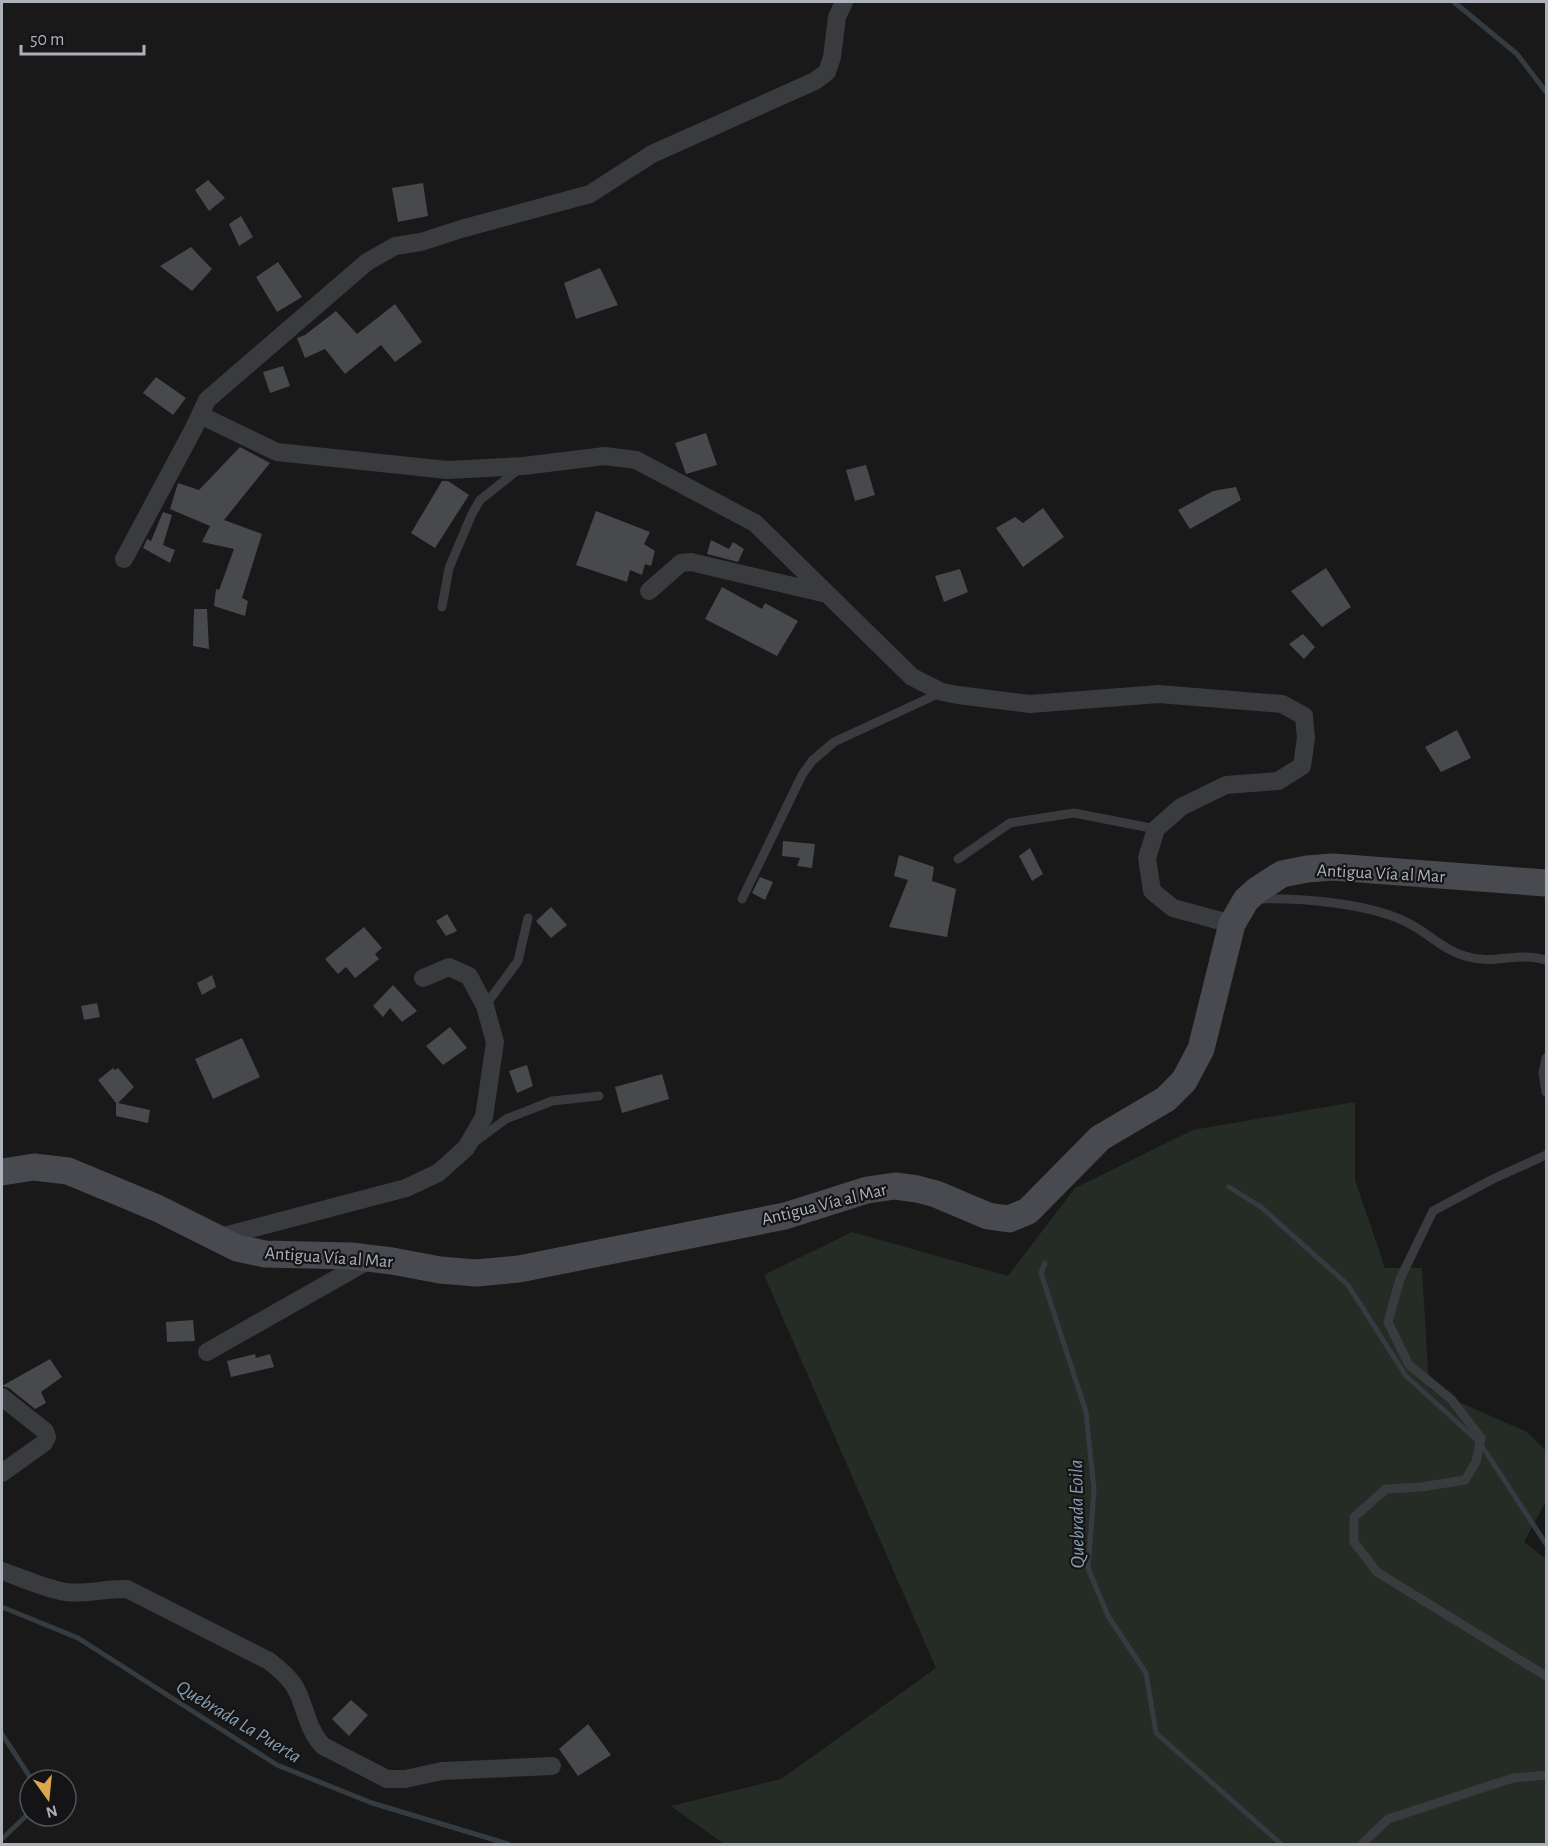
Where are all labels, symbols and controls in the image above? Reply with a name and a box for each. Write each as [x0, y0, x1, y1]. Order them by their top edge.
scale bar [21, 18, 144, 56]
text: 50 m [30, 31, 64, 49]
street label: Antigua Vía al Mar [1316, 862, 1446, 886]
street label: Antigua Vía al Mar [760, 1181, 889, 1229]
street label: Antigua Vía al Mar [264, 1245, 394, 1271]
water label: Quebrada Eoila [1066, 1459, 1088, 1569]
water label: Quebrada La Puerta [173, 1677, 304, 1767]
north arrow [18, 1768, 78, 1828]
text: N [44, 1802, 59, 1821]

